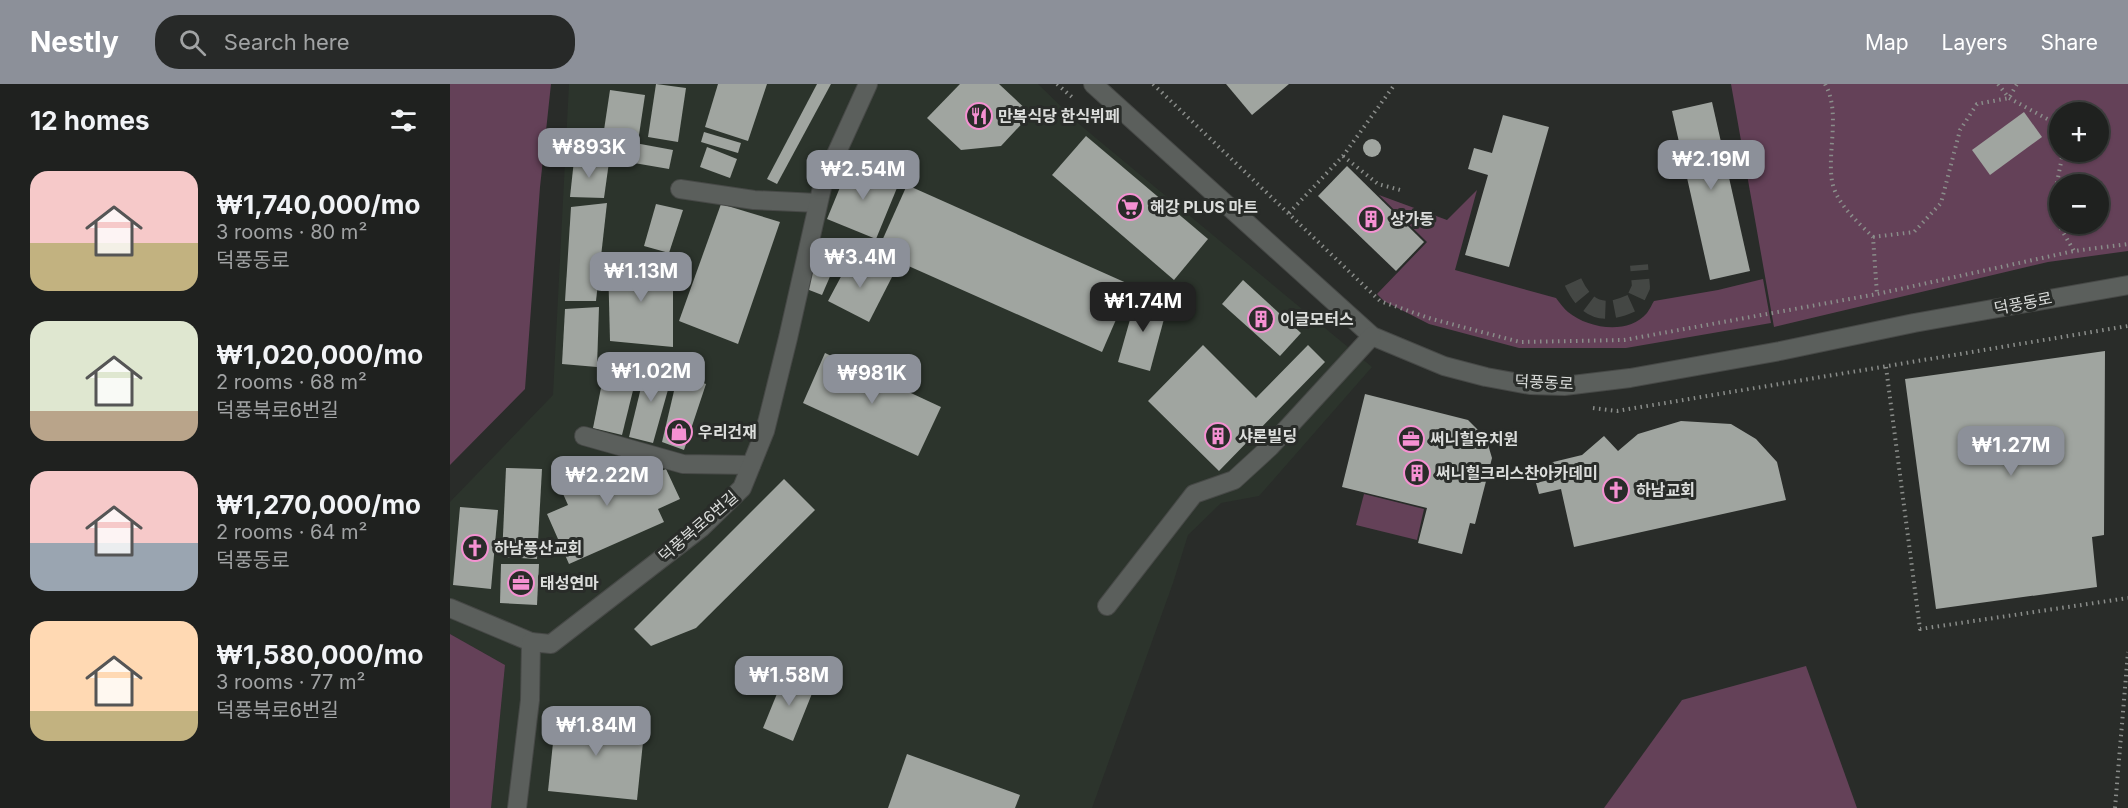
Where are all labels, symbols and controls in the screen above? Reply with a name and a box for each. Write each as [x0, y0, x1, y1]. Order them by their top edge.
search box [155, 15, 575, 69]
text: Nestly [30, 25, 119, 59]
icon: search [176, 26, 209, 59]
text: Search here [224, 29, 350, 55]
text: Map [1865, 30, 1909, 55]
text: Layers [1942, 30, 2008, 55]
text: Share [2041, 30, 2098, 55]
restaurant icon: 만복식당 한식뷔페 [964, 101, 994, 131]
map controls [2049, 102, 2109, 234]
button: + [2049, 102, 2109, 162]
icon: filters [387, 104, 420, 137]
text: 12 homes [30, 105, 150, 136]
place label: 만복식당 한식뷔페 [998, 106, 1120, 126]
pin: ₩893K [547, 128, 631, 179]
text: ₩893K [552, 135, 626, 159]
pin: ₩2.19M [1662, 140, 1760, 191]
text: ₩2.19M [1672, 147, 1750, 171]
pin: ₩2.54M [814, 150, 912, 201]
text: ₩2.54M [821, 157, 905, 181]
button: − [2049, 174, 2109, 234]
text: ₩1,740,000/mo [216, 189, 421, 220]
supermarket icon: 해강 PLUS 마트 [1115, 192, 1145, 222]
icon: home [78, 195, 150, 267]
place label: 해강 PLUS 마트 [1150, 197, 1258, 217]
building icon: 상가동 [1356, 204, 1386, 234]
place label: 상가동 [1390, 209, 1434, 229]
text: 3 rooms · 80 m² [216, 220, 367, 244]
pin: ₩3.4M [818, 238, 902, 289]
text: ₩3.4M [824, 245, 896, 269]
text: 덕풍동로 [216, 248, 290, 272]
pin: ₩1.13M [592, 252, 690, 303]
text: ₩1.13M [604, 259, 678, 283]
pin: ₩1.74M [1094, 282, 1192, 333]
street label: 덕풍동로 [1992, 288, 2054, 318]
text: ₩1.74M [1104, 289, 1182, 313]
building icon: 이글모터스 [1246, 304, 1276, 334]
place label: 이글모터스 [1280, 309, 1354, 329]
text: ₩1,020,000/mo [216, 339, 423, 370]
icon: home [78, 345, 150, 417]
pin: ₩1.02M [602, 352, 700, 403]
pin: ₩981K [830, 354, 914, 405]
text: ₩1.02M [611, 359, 691, 383]
text: ₩981K [837, 361, 907, 385]
text: 2 rooms · 68 m² [216, 370, 367, 394]
street label: 덕풍동로 [1514, 370, 1574, 394]
text: 덕풍북로6번길 [216, 398, 339, 422]
shop icon: 우리건재 [664, 417, 694, 447]
building icon: 샤론빌딩 [1203, 421, 1233, 451]
place label: 우리건재 [698, 422, 757, 442]
office icon: 써니힐유치원 [1396, 424, 1426, 454]
place label: 샤론빌딩 [1238, 426, 1297, 446]
pin: ₩1.27M [1962, 426, 2060, 477]
place label: 써니힐유치원 [1430, 429, 1518, 449]
text: ₩1.27M [1972, 433, 2050, 457]
pin: ₩2.22M [558, 456, 656, 507]
building icon: 써니힐크리스찬아카데미 [1402, 458, 1432, 488]
text: ₩2.22M [565, 463, 649, 487]
place label: 써니힐크리스찬아카데미 [1436, 463, 1598, 483]
church icon: 하남교회 [1601, 475, 1631, 505]
place label: 하남교회 [1636, 480, 1695, 500]
street label: 덕풍북로6번길 [654, 486, 742, 566]
text: ₩1,270,000/mo [216, 489, 421, 520]
icon: home [78, 495, 150, 567]
text: 2 rooms · 64 m² [216, 520, 367, 544]
church icon: 하남풍산교회 [460, 533, 490, 563]
place label: 하남풍산교회 [494, 538, 582, 558]
text: 덕풍동로 [216, 548, 290, 572]
office icon: 태성연마 [506, 568, 536, 598]
place label: 태성연마 [540, 573, 599, 593]
text: ₩1,580,000/mo [216, 639, 423, 670]
icon: home [78, 645, 150, 717]
pin: ₩1.58M [740, 656, 838, 707]
text: ₩1.58M [749, 663, 829, 687]
text: 3 rooms · 77 m² [216, 670, 365, 694]
text: 덕풍북로6번길 [216, 698, 339, 722]
pin: ₩1.84M [547, 706, 645, 757]
text: ₩1.84M [556, 713, 636, 737]

